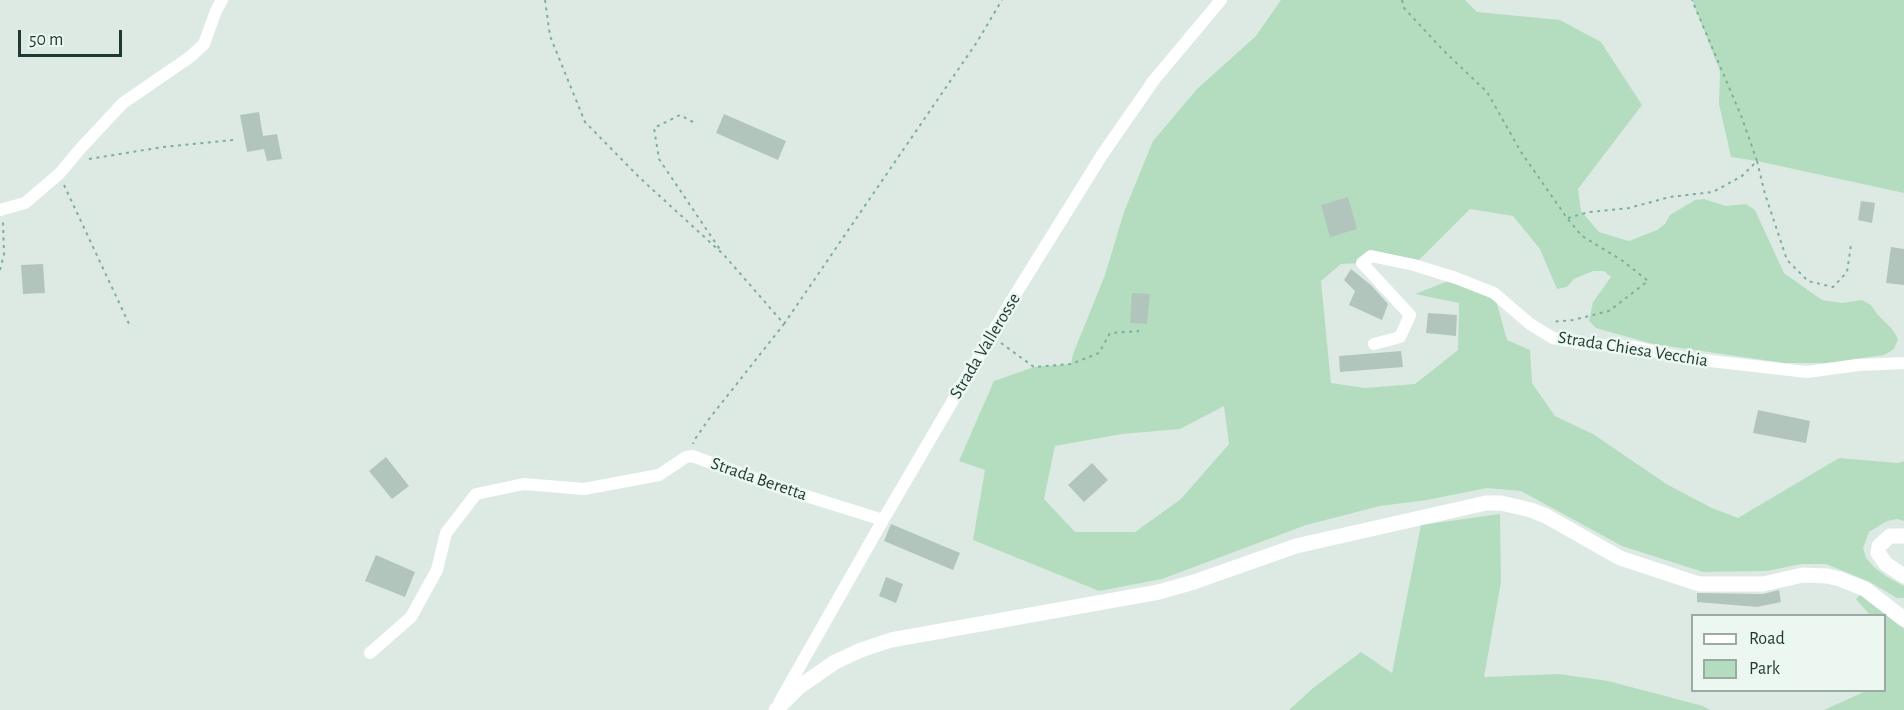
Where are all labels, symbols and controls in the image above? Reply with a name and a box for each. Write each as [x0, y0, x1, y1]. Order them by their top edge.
scale bar [21, 18, 124, 56]
text: 50 m [29, 31, 63, 49]
street label: Strada Vallerosse [945, 289, 1025, 403]
street label: Strada Chiesa Vecchia [1556, 326, 1710, 372]
street label: Strada Beretta [708, 452, 810, 506]
legend [1691, 614, 1886, 692]
text: Road [1749, 630, 1785, 648]
text: Park [1749, 660, 1780, 678]

